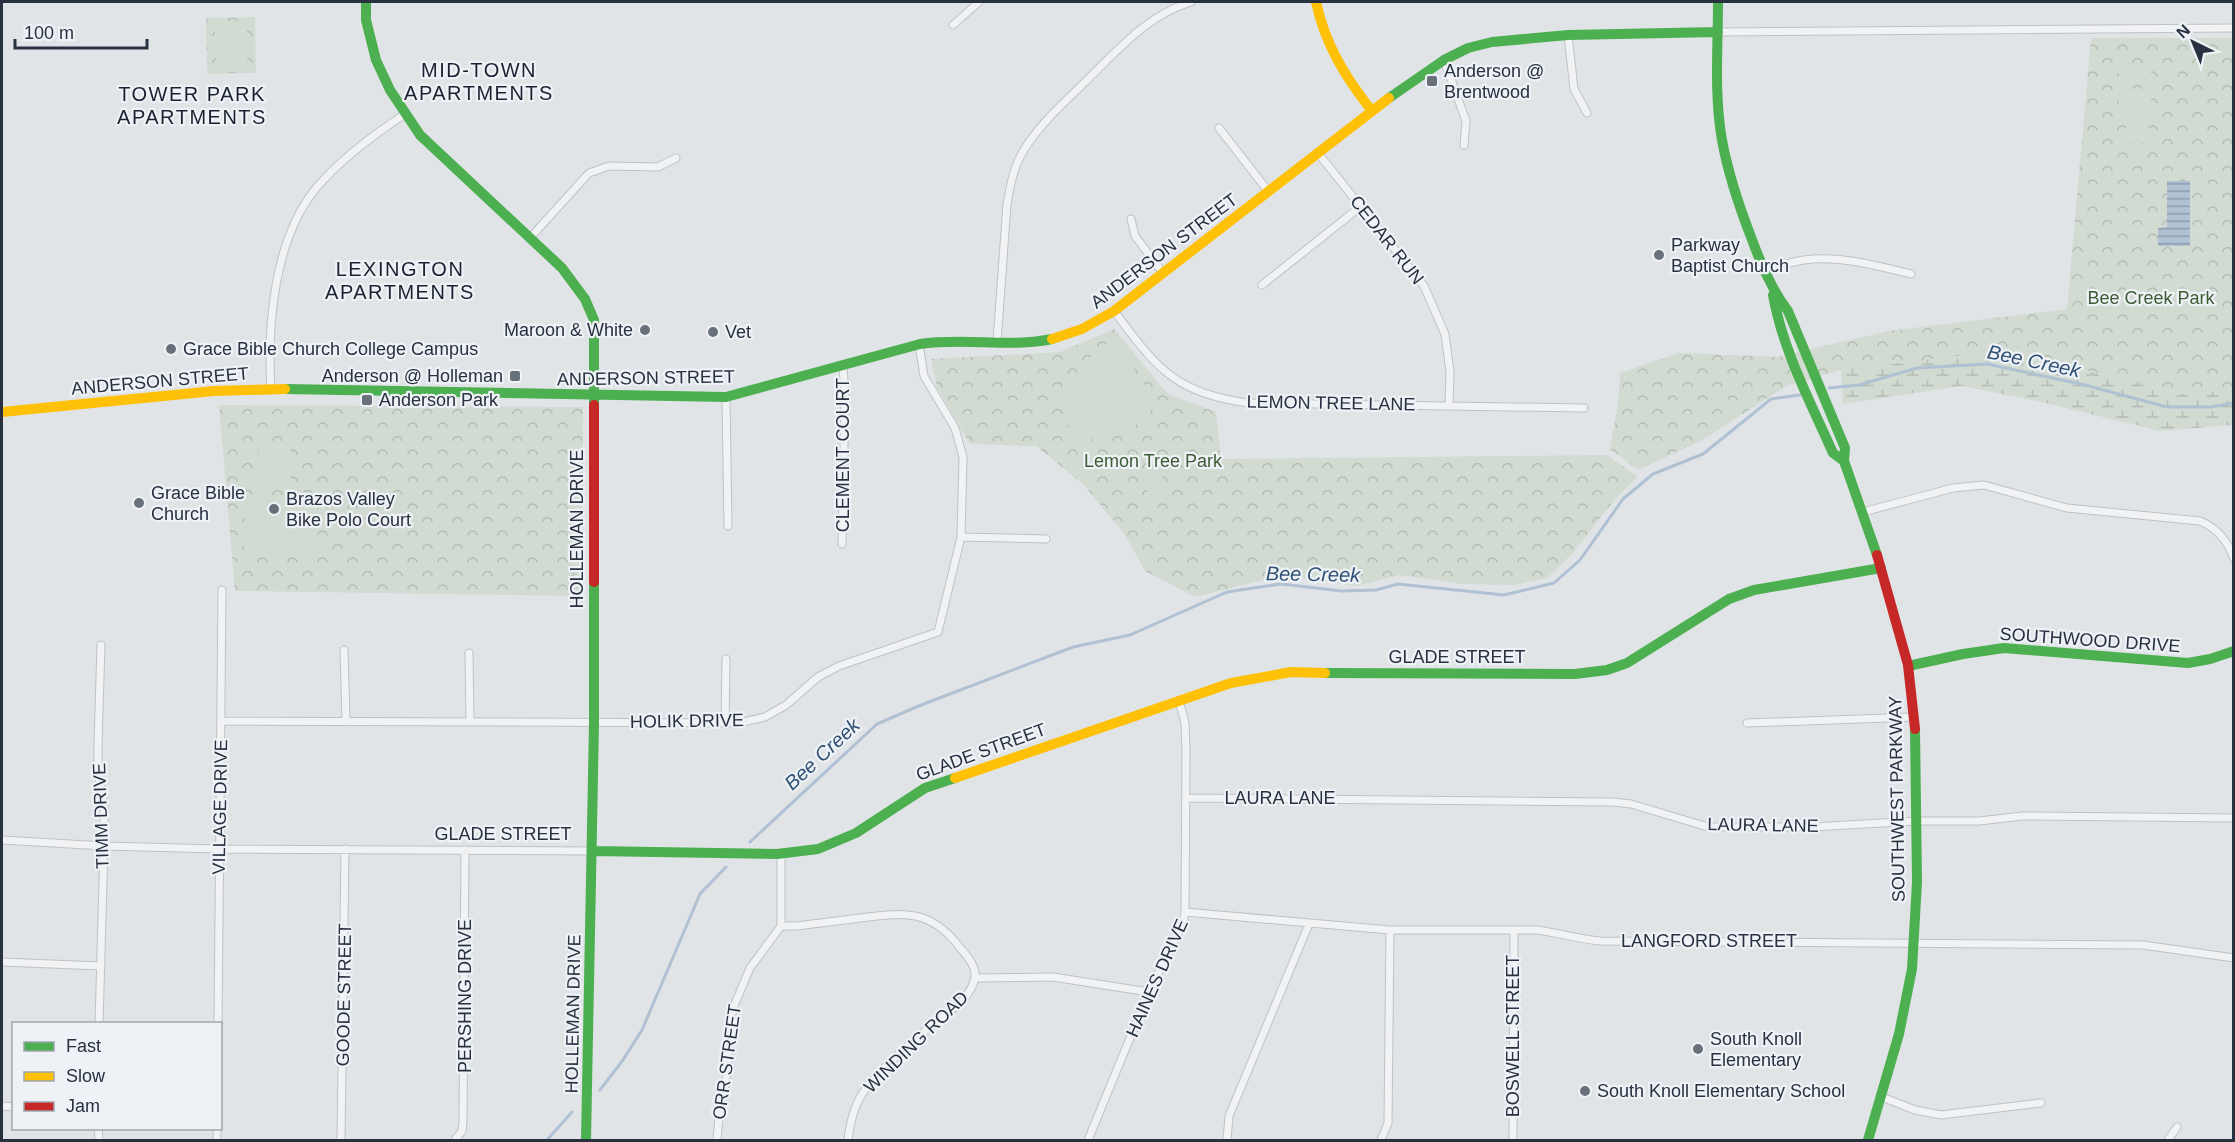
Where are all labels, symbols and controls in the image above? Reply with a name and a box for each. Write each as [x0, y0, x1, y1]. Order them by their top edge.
scale bar [15, 12, 147, 50]
north arrow [2163, 12, 2223, 72]
text: N [2173, 21, 2193, 42]
text: 100 m [24, 23, 74, 43]
district label: MID-TOWN APARTMENTS [404, 59, 554, 104]
place label: Anderson @ Brentwood [1444, 61, 1544, 102]
marker: Anderson @ Brentwood [1425, 74, 1439, 88]
district label: TOWER PARK APARTMENTS [117, 83, 267, 128]
street label: ANDERSON STREET [1087, 189, 1241, 313]
street label: CEDAR RUN [1346, 192, 1428, 288]
place label: Parkway Baptist Church [1671, 235, 1789, 276]
marker: Parkway Baptist Church [1652, 248, 1666, 262]
district label: LEXINGTON APARTMENTS [325, 258, 475, 303]
park label: Bee Creek Park [2087, 288, 2216, 308]
place label: Maroon & White [504, 320, 633, 340]
place label: Vet [725, 322, 751, 342]
marker: Maroon & White [638, 323, 652, 337]
marker: Vet [706, 325, 720, 339]
place label: Grace Bible Church College Campus [183, 339, 478, 359]
water label: Bee Creek [1985, 340, 2083, 382]
marker: Grace Bible Church College Campus [164, 342, 178, 356]
street label: ANDERSON STREET [70, 363, 250, 399]
place label: Anderson @ Holleman [322, 366, 503, 386]
street label: ANDERSON STREET [557, 366, 735, 390]
marker: Anderson @ Holleman [508, 369, 522, 383]
street label: CLEMENT COURT [833, 378, 853, 532]
place label: Anderson Park [379, 390, 499, 410]
street label: LEMON TREE LANE [1246, 392, 1416, 414]
marker: Anderson Park [360, 393, 374, 407]
street label: HOLLEMAN DRIVE [567, 449, 587, 609]
park label: Lemon Tree Park [1084, 451, 1223, 471]
place label: Grace Bible Church [151, 483, 245, 524]
place label: Brazos Valley Bike Polo Court [286, 489, 411, 530]
marker: Grace Bible Church [132, 496, 146, 510]
marker: Brazos Valley Bike Polo Court [267, 502, 281, 516]
water label: Bee Creek [1266, 562, 1361, 586]
street label: SOUTHWOOD DRIVE [1999, 624, 2181, 656]
street label: GLADE STREET [1388, 647, 1526, 667]
street label: SOUTHWEST PARKWAY [1885, 696, 1909, 902]
street label: HOLIK DRIVE [630, 710, 744, 732]
water label: Bee Creek [780, 713, 865, 794]
street label: GLADE STREET [913, 719, 1049, 785]
street label: VILLAGE DRIVE [209, 739, 231, 875]
street label: TIMM DRIVE [89, 763, 113, 869]
street label: LAURA LANE [1224, 788, 1336, 808]
street label: LAURA LANE [1707, 814, 1819, 836]
street label: GLADE STREET [434, 824, 572, 844]
street label: HAINES DRIVE [1122, 916, 1192, 1040]
street label: PERSHING DRIVE [455, 919, 475, 1073]
street label: GOODE STREET [333, 923, 355, 1067]
street label: LANGFORD STREET [1621, 931, 1797, 951]
street label: HOLLEMAN DRIVE [562, 934, 584, 1094]
street label: BOSWELL STREET [1503, 955, 1523, 1117]
street label: WINDING ROAD [860, 987, 972, 1097]
street label: ORR STREET [709, 1003, 745, 1121]
legend [12, 1022, 222, 1130]
place label: South Knoll Elementary [1710, 1029, 1802, 1070]
text: Fast [66, 1036, 101, 1056]
marker: South Knoll Elementary [1691, 1042, 1705, 1056]
text: Slow [66, 1066, 106, 1086]
place label: South Knoll Elementary School [1597, 1081, 1845, 1101]
marker: South Knoll Elementary School [1578, 1084, 1592, 1098]
text: Jam [66, 1096, 100, 1116]

